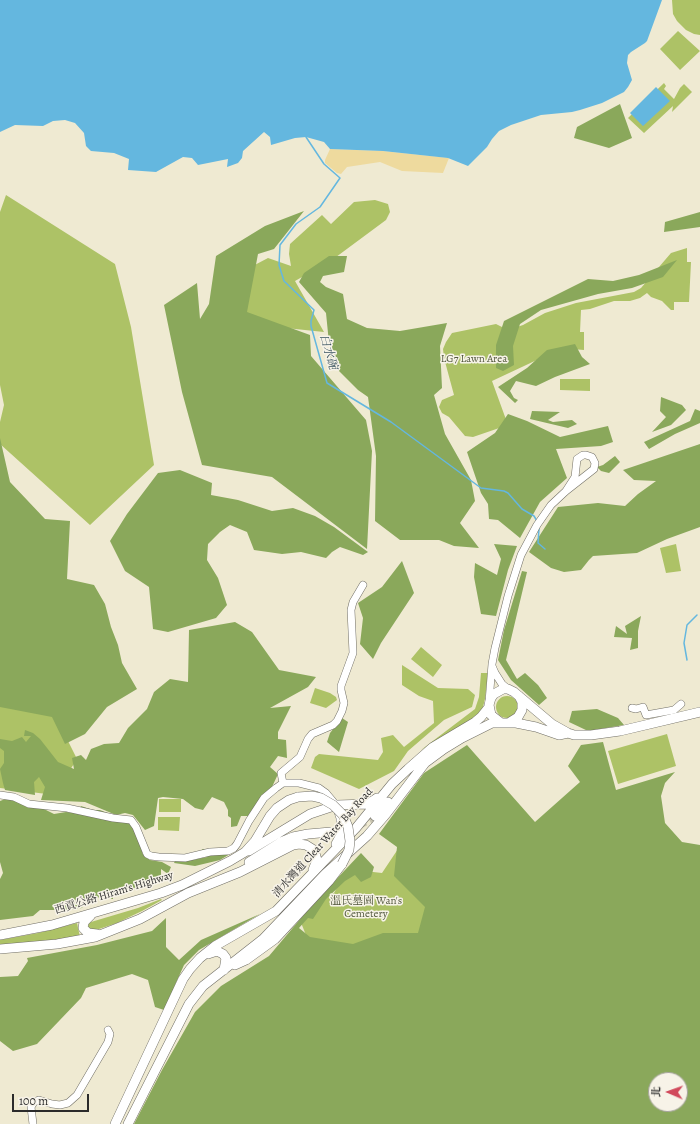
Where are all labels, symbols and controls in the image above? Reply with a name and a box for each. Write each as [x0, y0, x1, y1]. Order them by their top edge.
water label: 白水碗 [316, 333, 340, 371]
park label: LG7 Lawn Area [441, 352, 507, 366]
street label: 清水灣道 Clear Water Bay Road [270, 785, 376, 901]
street label: 西貢公路 Hiram's Highway [53, 869, 175, 917]
park label: 溫氏墓園 Wan's Cemetery [330, 894, 402, 920]
north arrow [648, 1072, 688, 1112]
scale bar [14, 1086, 91, 1112]
text: 北 [649, 1086, 664, 1097]
text: 100 m [19, 1093, 48, 1109]

